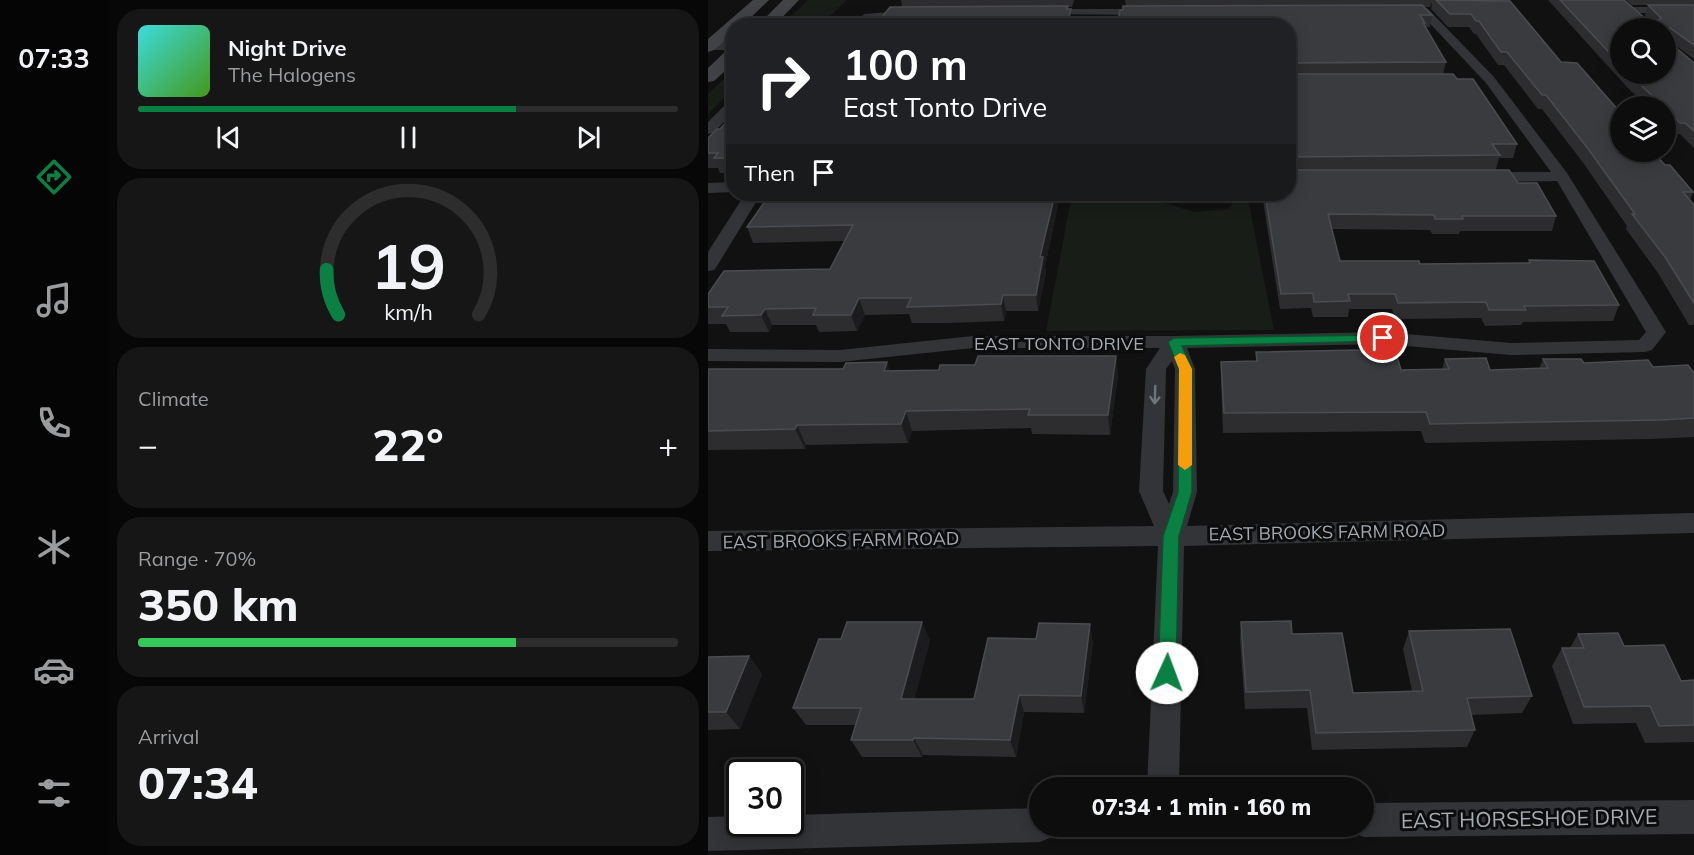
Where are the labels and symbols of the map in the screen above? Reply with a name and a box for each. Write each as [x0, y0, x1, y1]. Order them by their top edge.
pin [1357, 312, 1408, 363]
street label: EAST TONTO DRIVE [974, 332, 1144, 355]
one-way arrow [1149, 384, 1160, 404]
street label: EAST BROOKS FARM ROAD [1208, 518, 1446, 546]
street label: EAST BROOKS FARM ROAD [722, 526, 960, 554]
position arrow [1135, 641, 1199, 705]
speed limit sign: 30 [726, 759, 804, 837]
street label: EAST HORSESHOE DRIVE [1401, 803, 1657, 833]

